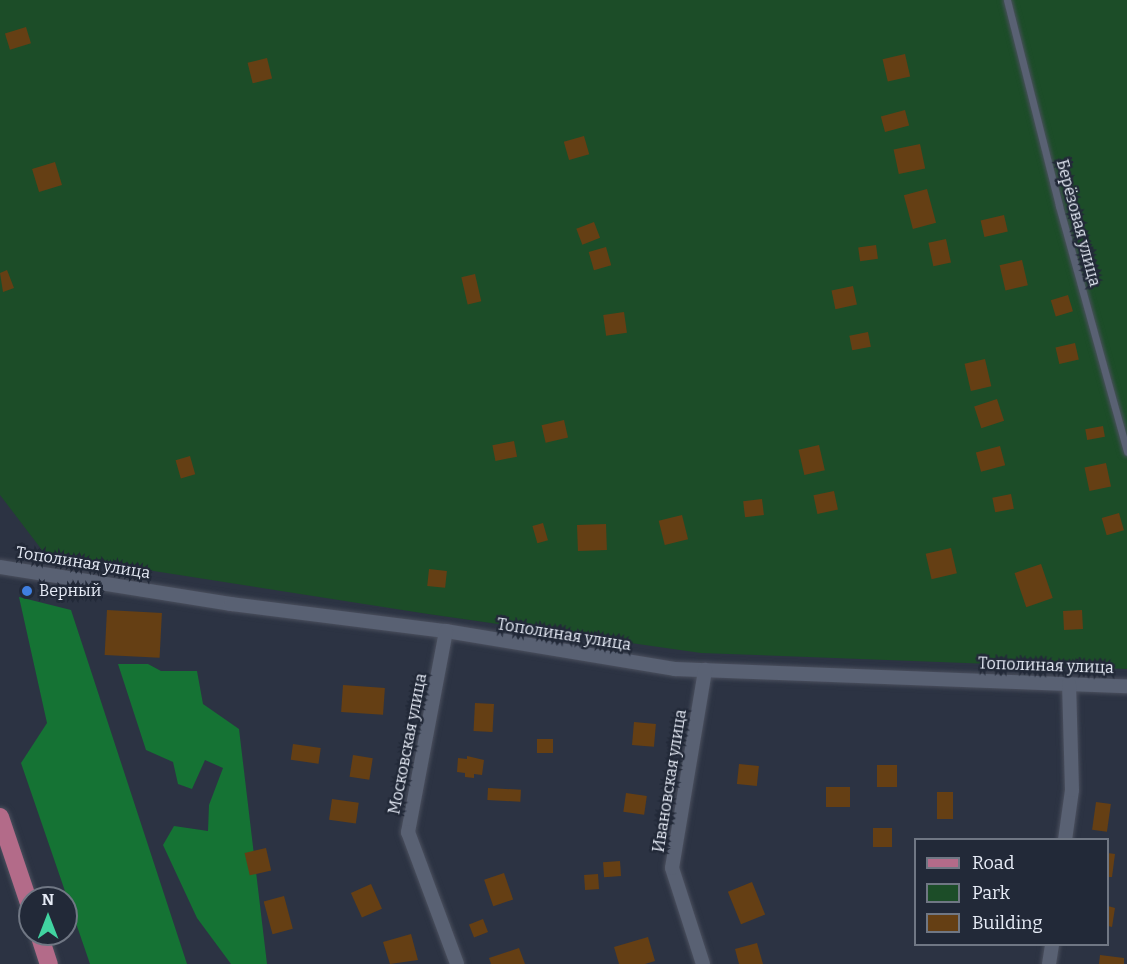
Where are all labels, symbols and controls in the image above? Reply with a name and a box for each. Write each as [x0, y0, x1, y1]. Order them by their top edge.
street label: Берёзовая улица [1052, 157, 1104, 289]
street label: Тополиная улица [14, 543, 152, 583]
place label: Верный [39, 581, 101, 601]
marker: Верный [20, 584, 34, 598]
street label: Тополиная улица [495, 615, 633, 655]
street label: Тополиная улица [978, 654, 1114, 678]
street label: Московская улица [385, 672, 431, 816]
street label: Ивановская улица [649, 708, 691, 854]
legend [914, 838, 1109, 946]
text: Road [972, 852, 1014, 874]
text: Park [972, 882, 1010, 904]
north arrow [18, 886, 78, 946]
text: N [42, 890, 54, 909]
text: Building [972, 912, 1043, 934]

